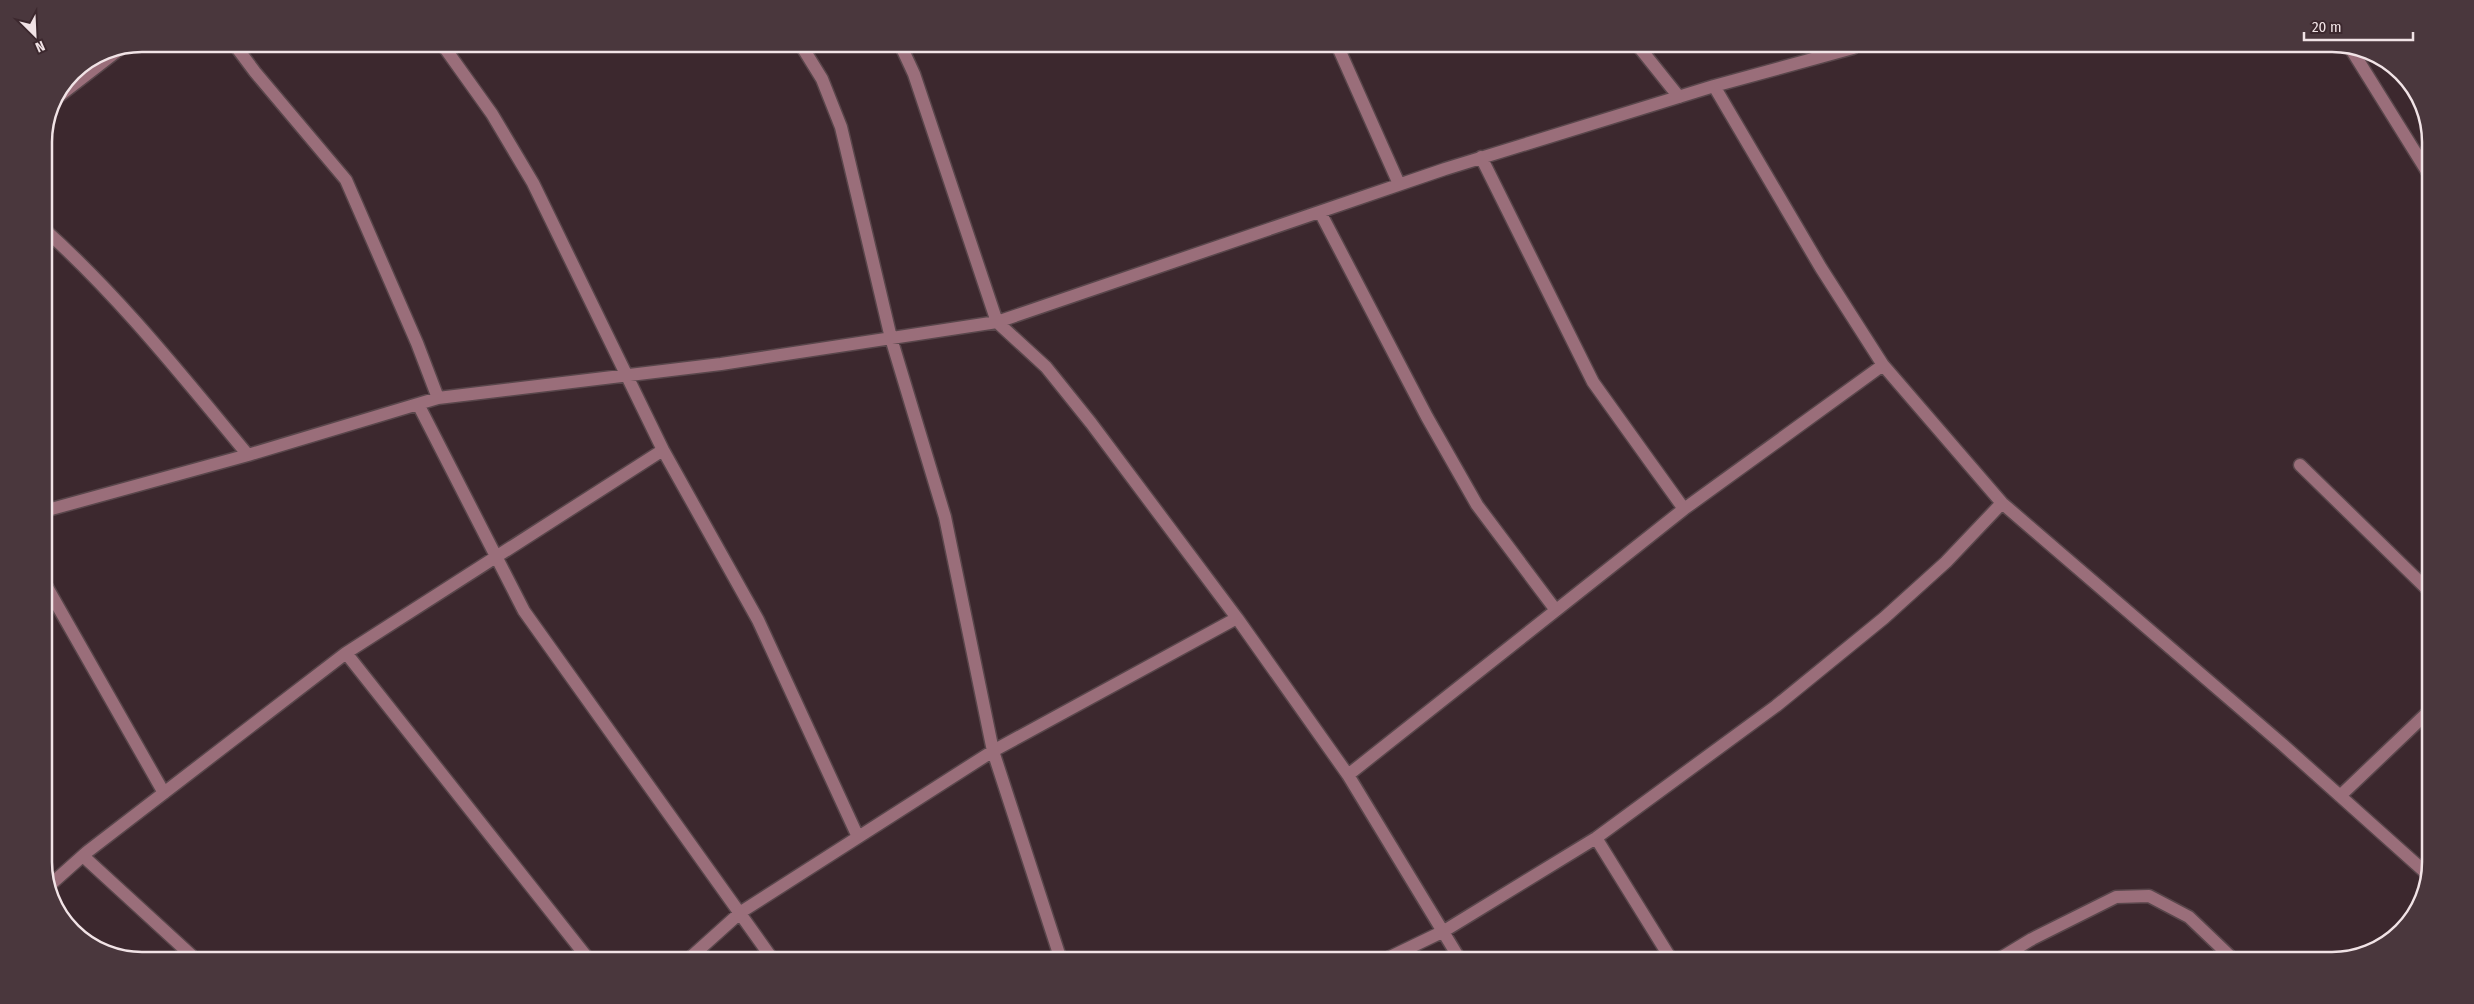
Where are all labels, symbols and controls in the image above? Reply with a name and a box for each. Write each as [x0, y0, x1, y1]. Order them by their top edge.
north arrow [10, 10, 60, 60]
scale bar [2304, 10, 2413, 42]
text: 20 m [2312, 18, 2342, 36]
text: N [33, 37, 47, 56]

